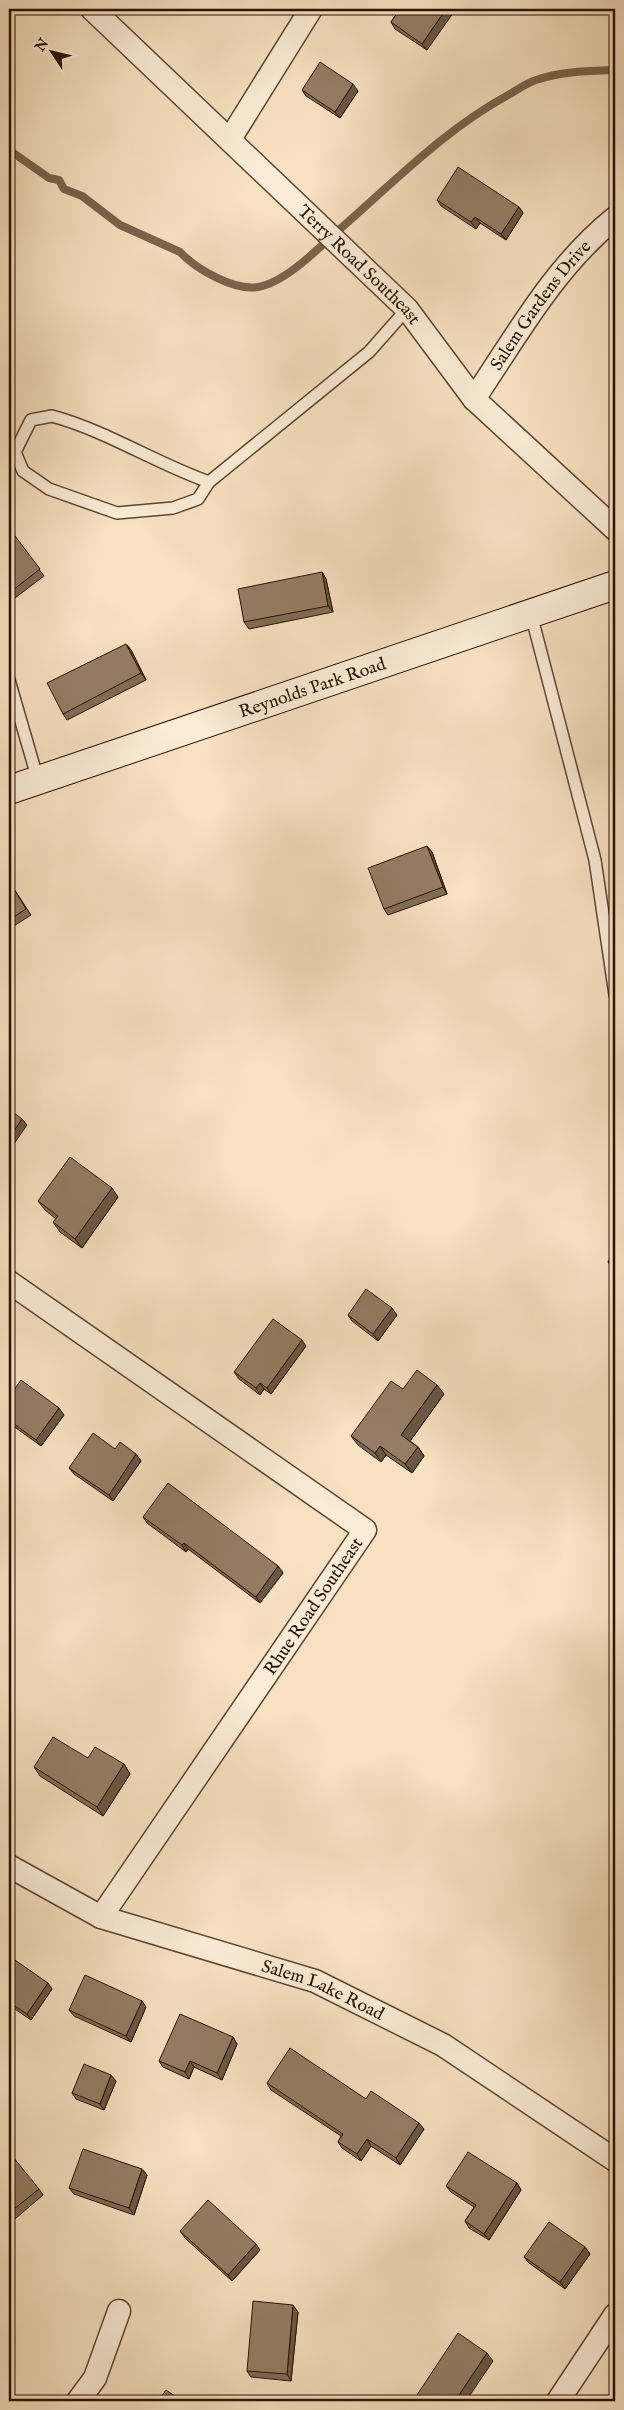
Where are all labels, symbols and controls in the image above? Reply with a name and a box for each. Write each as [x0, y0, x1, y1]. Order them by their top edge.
north arrow [28, 28, 78, 78]
text: N [31, 35, 53, 56]
street label: Terry Road Southeast [292, 201, 425, 330]
street label: Salem Gardens Drive [486, 236, 597, 375]
street label: Reynolds Park Road [236, 653, 389, 724]
street label: Rhue Road Southeast [260, 1533, 369, 1680]
street label: Salem Lake Road [259, 1956, 388, 2027]

